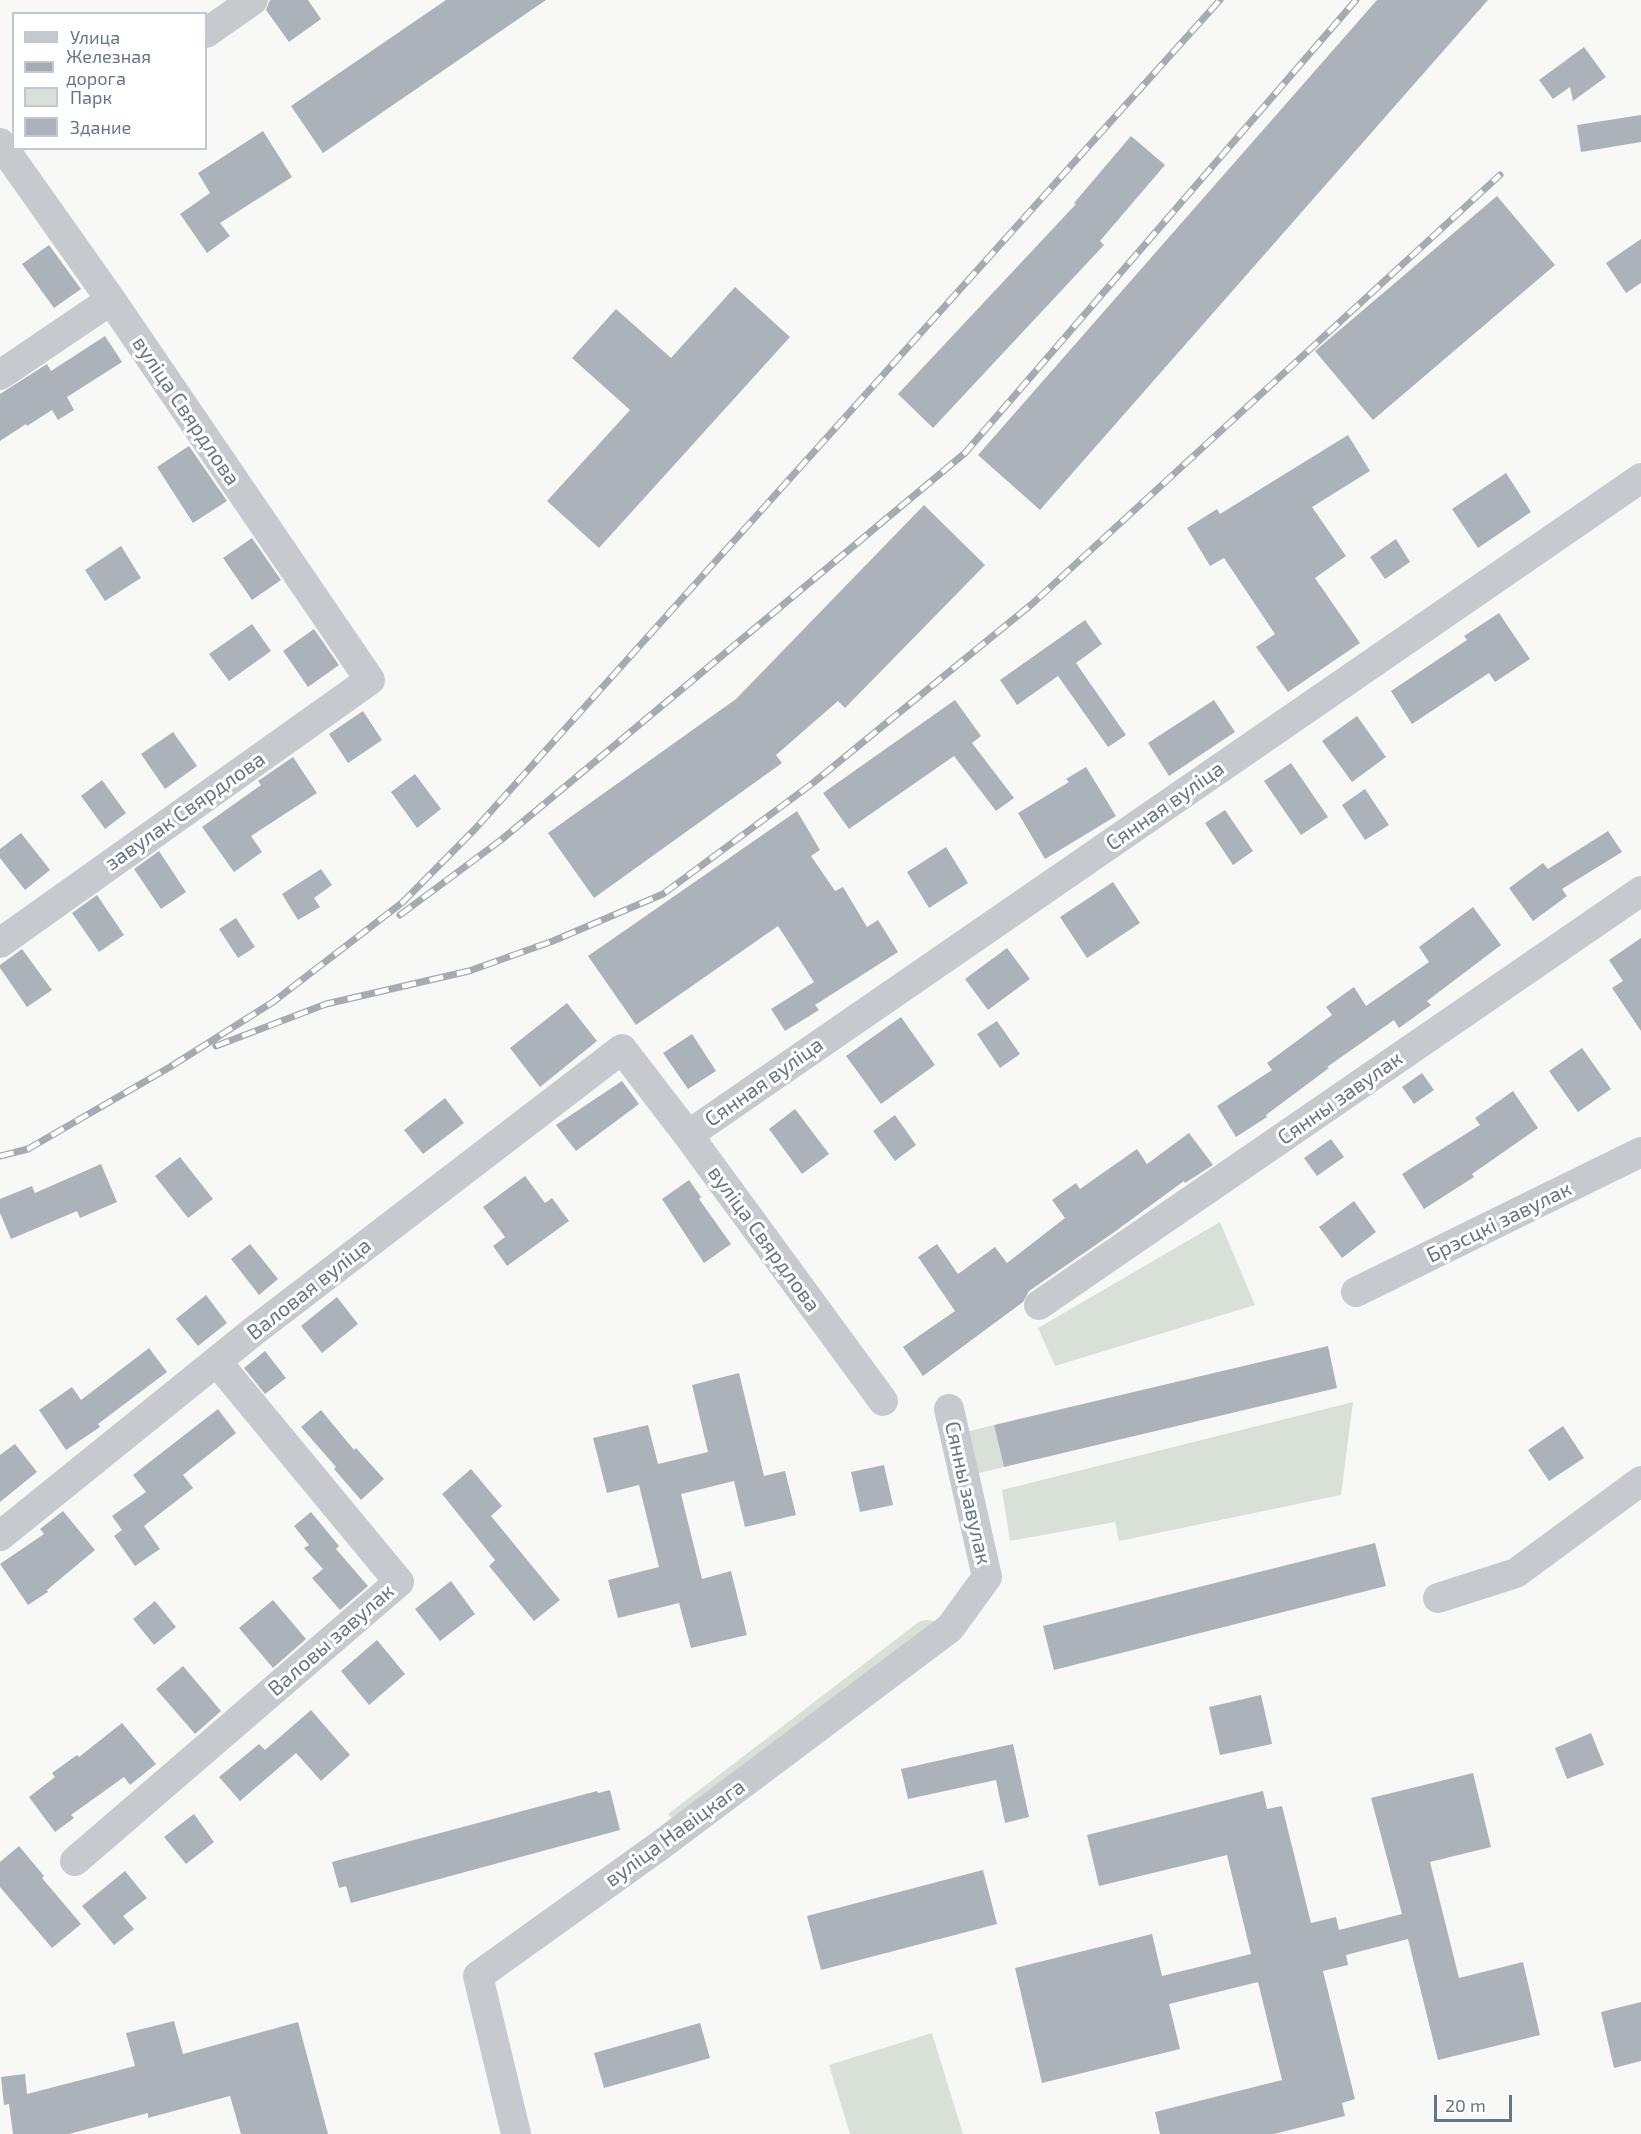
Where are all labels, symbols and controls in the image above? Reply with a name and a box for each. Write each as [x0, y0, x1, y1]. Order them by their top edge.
legend [12, 12, 207, 150]
text: Улица [70, 26, 120, 48]
text: Железная дорога [66, 45, 151, 89]
text: Парк [70, 86, 112, 108]
text: Здание [70, 116, 131, 138]
street label: вуліца Свярдлова [127, 332, 245, 490]
street label: завулак Свярдлова [100, 746, 270, 876]
street label: Сянная вуліца [1101, 756, 1229, 856]
street label: Сянная вуліца [700, 1032, 828, 1132]
street label: Сянны завулак [1273, 1046, 1407, 1150]
street label: вуліца Свярдлова [703, 1161, 825, 1317]
street label: Брэсцкі завулак [1422, 1176, 1576, 1268]
street label: Валовая вуліца [242, 1233, 376, 1345]
street label: Сянны завулак [939, 1419, 997, 1567]
street label: Валовы завулак [263, 1579, 399, 1701]
street label: вуліца Навіцкага [600, 1774, 750, 1892]
scale bar [1437, 2083, 1515, 2121]
text: 20 m [1445, 2094, 1486, 2116]

